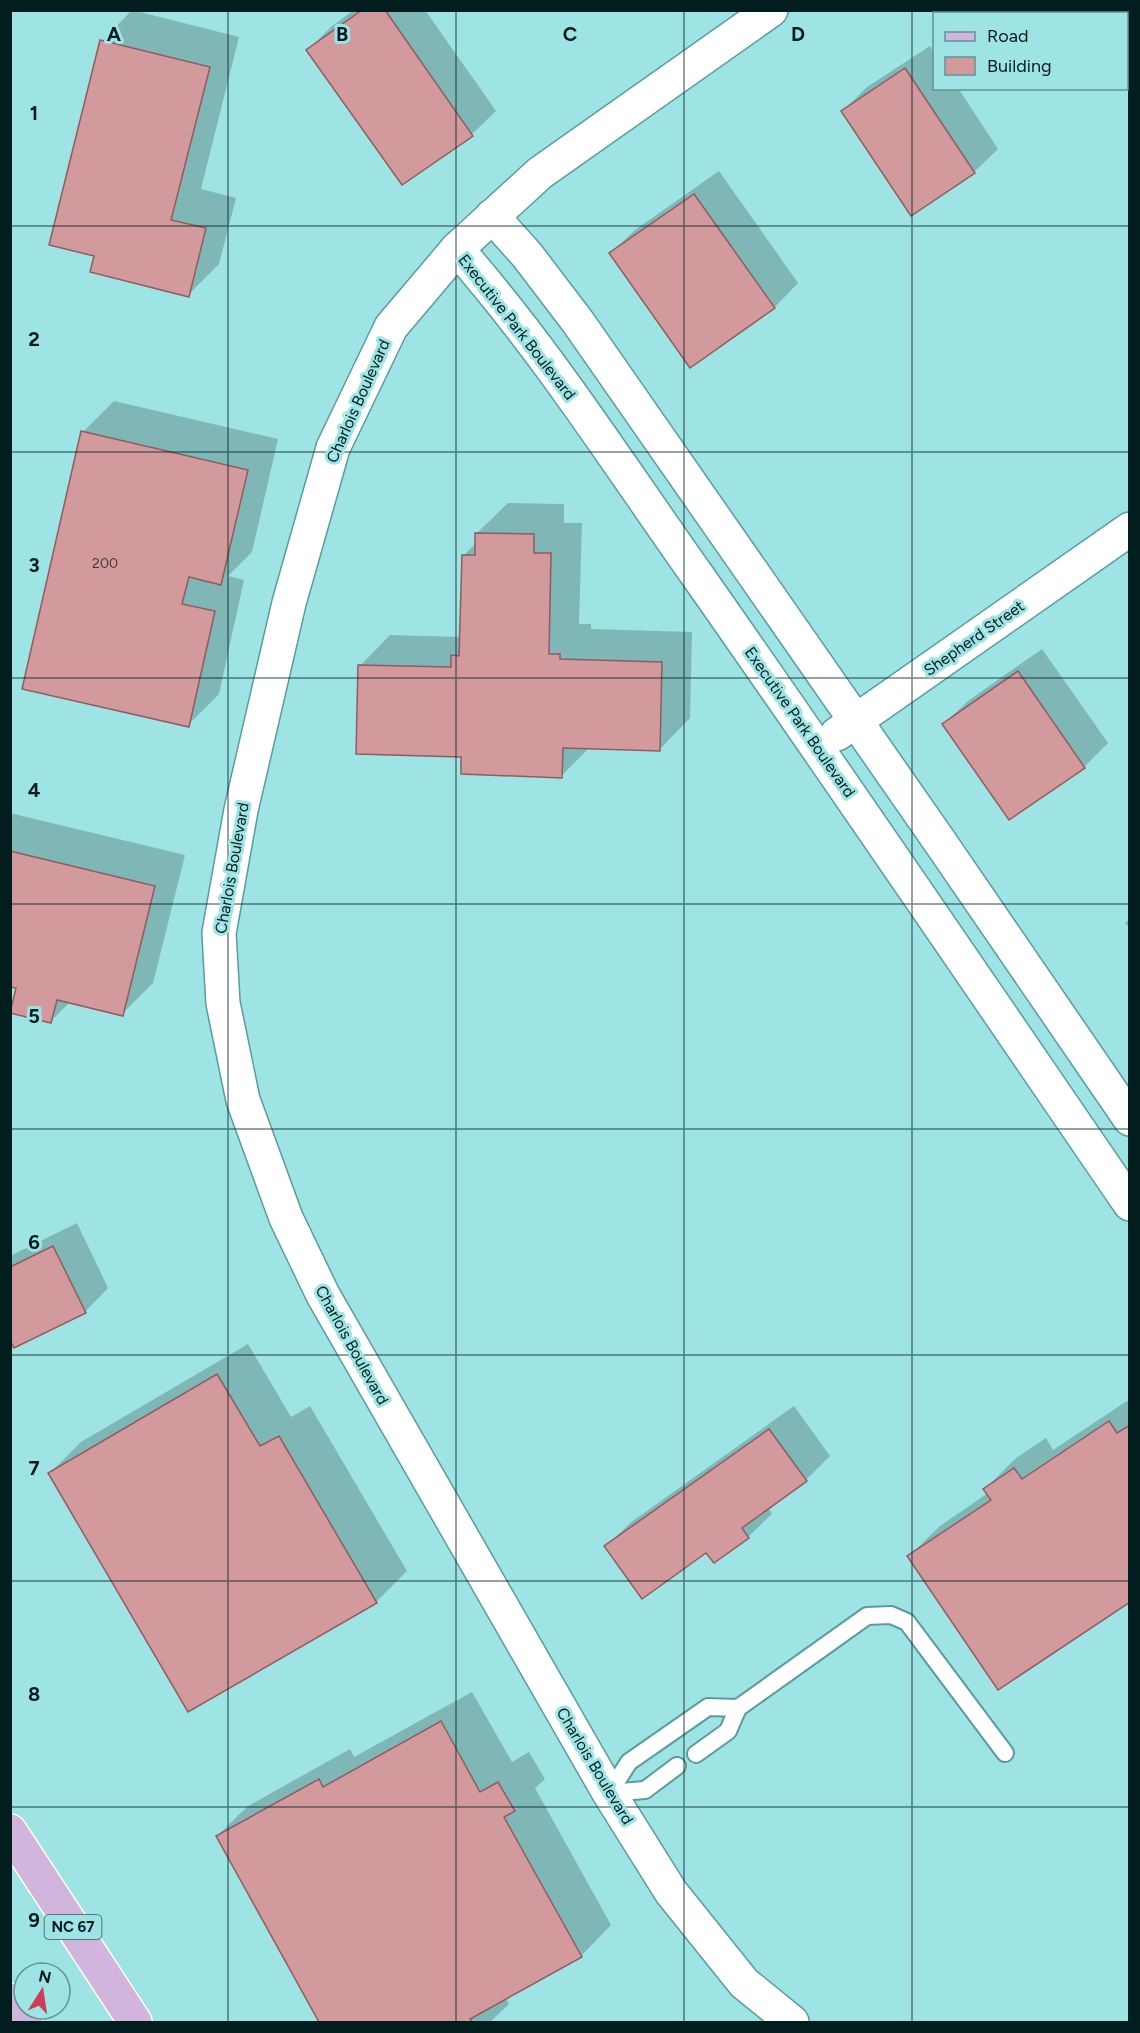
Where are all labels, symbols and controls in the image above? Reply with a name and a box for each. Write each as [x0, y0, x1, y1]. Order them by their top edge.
legend [933, 12, 1128, 90]
text: A [107, 22, 122, 46]
text: B [336, 22, 348, 46]
text: C [563, 22, 577, 46]
text: D [791, 22, 805, 46]
text: Road [987, 25, 1028, 47]
text: Building [987, 55, 1052, 77]
text: 1 [30, 101, 38, 125]
street label: Executive Park Boulevard [454, 250, 580, 404]
text: 2 [28, 327, 40, 351]
street label: Charlois Boulevard [322, 336, 394, 466]
text: 3 [28, 553, 40, 577]
house number: 200 [92, 555, 118, 572]
street label: Shepherd Street [920, 596, 1028, 680]
street label: Executive Park Boulevard [741, 643, 859, 801]
text: 4 [28, 778, 41, 802]
street label: Charlois Boulevard [211, 801, 253, 935]
text: 5 [28, 1004, 40, 1028]
text: 6 [28, 1230, 40, 1254]
street label: Charlois Boulevard [311, 1282, 393, 1408]
text: 7 [28, 1456, 40, 1480]
text: 8 [28, 1682, 40, 1706]
street label: Charlois Boulevard [553, 1704, 637, 1828]
text: 9 [28, 1908, 40, 1932]
road number: NC 67 [44, 1915, 101, 1939]
north arrow [12, 1961, 72, 2021]
text: N [37, 1966, 53, 1987]

